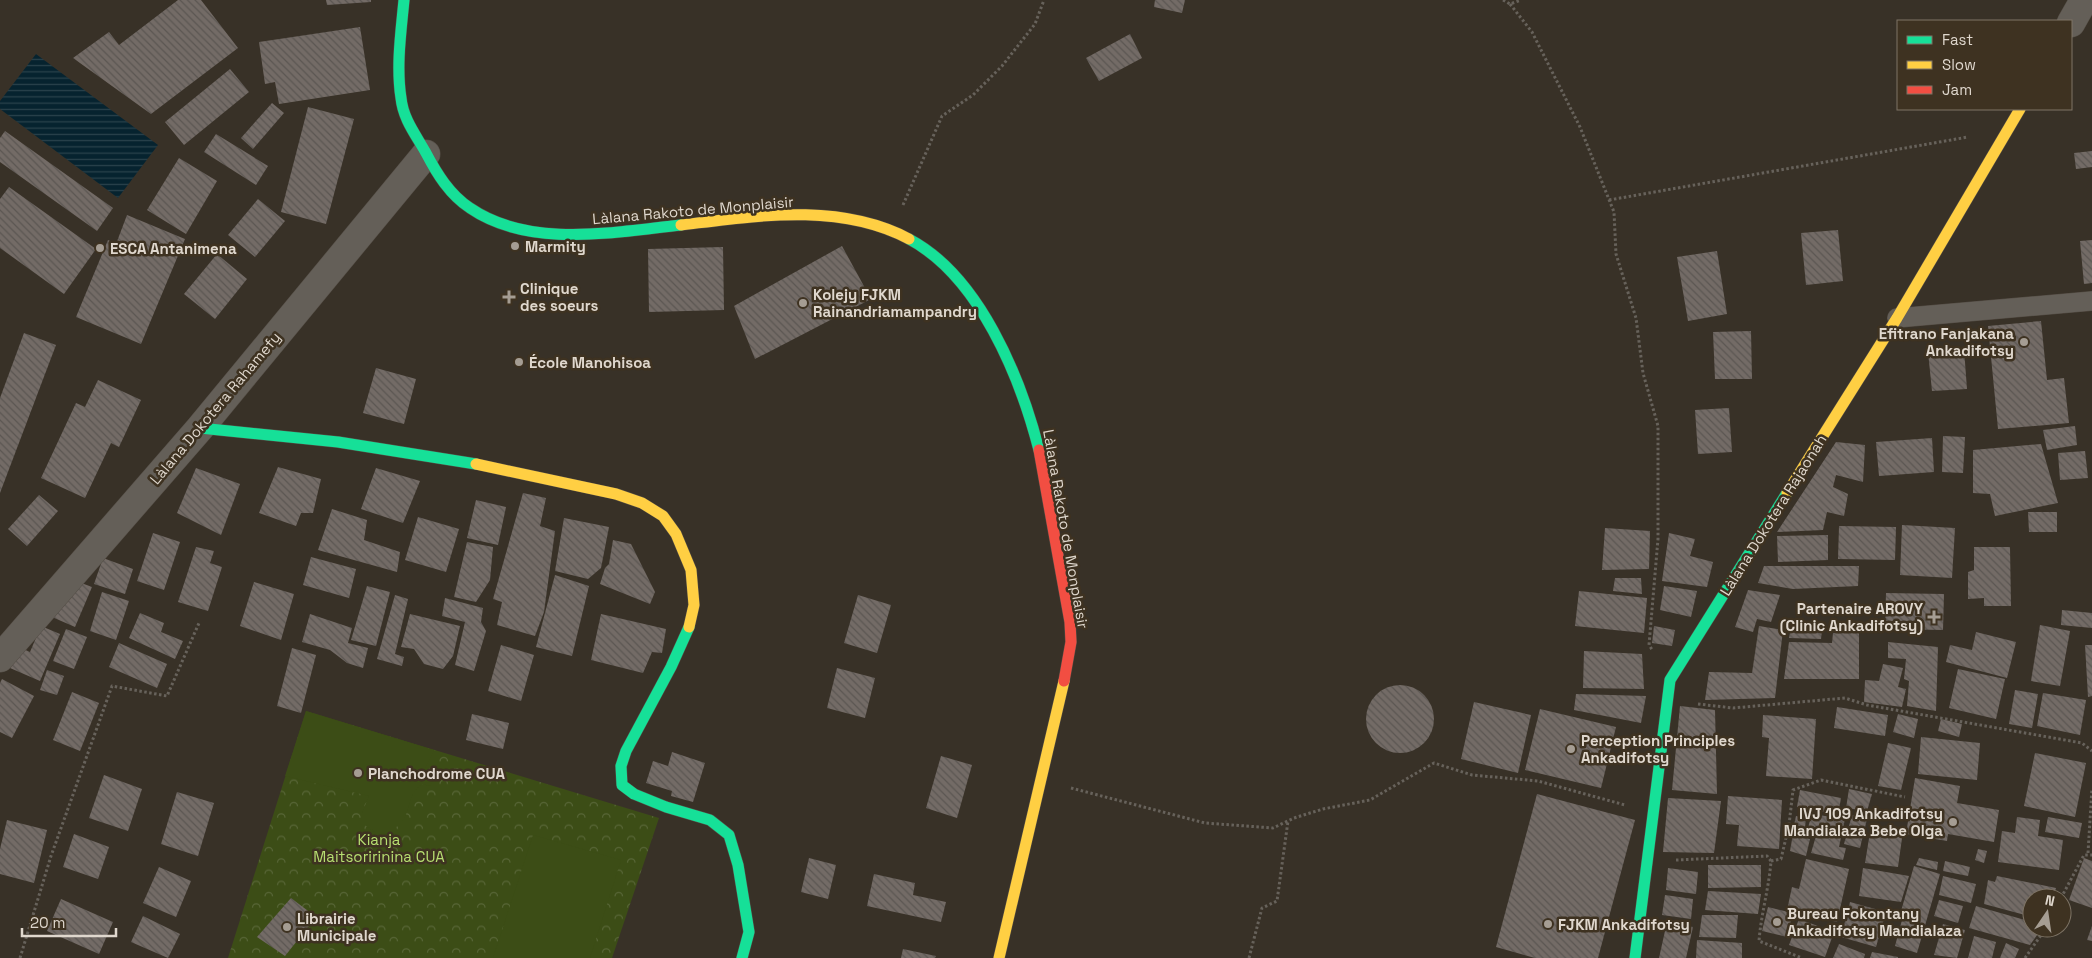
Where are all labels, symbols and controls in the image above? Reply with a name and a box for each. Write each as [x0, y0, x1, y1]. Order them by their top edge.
legend [1897, 20, 2072, 110]
text: Fast [1942, 30, 1973, 49]
text: Slow [1942, 55, 1976, 74]
text: Jam [1942, 80, 1972, 99]
street label: Làlana Rakoto de Monplaisir [592, 192, 795, 228]
place label: Marmity [525, 237, 586, 256]
place label: ESCA Antanimena [110, 239, 237, 258]
marker: Marmity [509, 240, 521, 252]
marker: ESCA Antanimena [94, 242, 106, 254]
place label: Clinique des soeurs [520, 279, 599, 315]
place label: Kolejy FJKM Rainandriamampandry [813, 285, 977, 321]
marker: Clinique des soeurs [502, 290, 516, 304]
marker: Kolejy FJKM Rainandriamampandry [797, 297, 809, 309]
place label: Efitrano Fanjakana Ankadifotsy [1879, 324, 2014, 360]
street label: Làlana Dokotera Rahamefy [146, 328, 284, 488]
marker: Efitrano Fanjakana Ankadifotsy [2018, 336, 2030, 348]
place label: École Manohisoa [529, 353, 651, 372]
marker: École Manohisoa [513, 356, 525, 368]
street label: Làlana Rakoto de Monplaisir [1039, 428, 1093, 630]
street label: Làlana Dokotera Rajaonah [1716, 431, 1830, 599]
place label: Partenaire AROVY (Clinic Ankadifotsy) [1780, 599, 1924, 635]
marker: Partenaire AROVY (Clinic Ankadifotsy) [1927, 610, 1941, 624]
place label: Perception Principles Ankadifotsy [1581, 731, 1735, 767]
marker: Perception Principles Ankadifotsy [1565, 743, 1577, 755]
place label: Planchodrome CUA [368, 764, 505, 783]
marker: Planchodrome CUA [352, 767, 364, 779]
place label: IVJ 109 Ankadifotsy Mandialaza Bebe Olga [1784, 804, 1943, 840]
marker: IVJ 109 Ankadifotsy Mandialaza Bebe Olga [1947, 816, 1959, 828]
park label: Kianja Maitsoririnina CUA [313, 830, 445, 866]
north arrow [2022, 888, 2072, 938]
text: N [2043, 891, 2057, 910]
place label: Bureau Fokontany Ankadifotsy Mandialaza [1787, 904, 1962, 940]
scale bar [22, 906, 116, 938]
place label: Librairie Municipale [297, 909, 377, 945]
text: 20 m [30, 913, 65, 932]
place label: FJKM Ankadifotsy [1558, 915, 1690, 934]
marker: Bureau Fokontany Ankadifotsy Mandialaza [1771, 916, 1783, 928]
marker: FJKM Ankadifotsy [1542, 918, 1554, 930]
marker: Librairie Municipale [281, 921, 293, 933]

